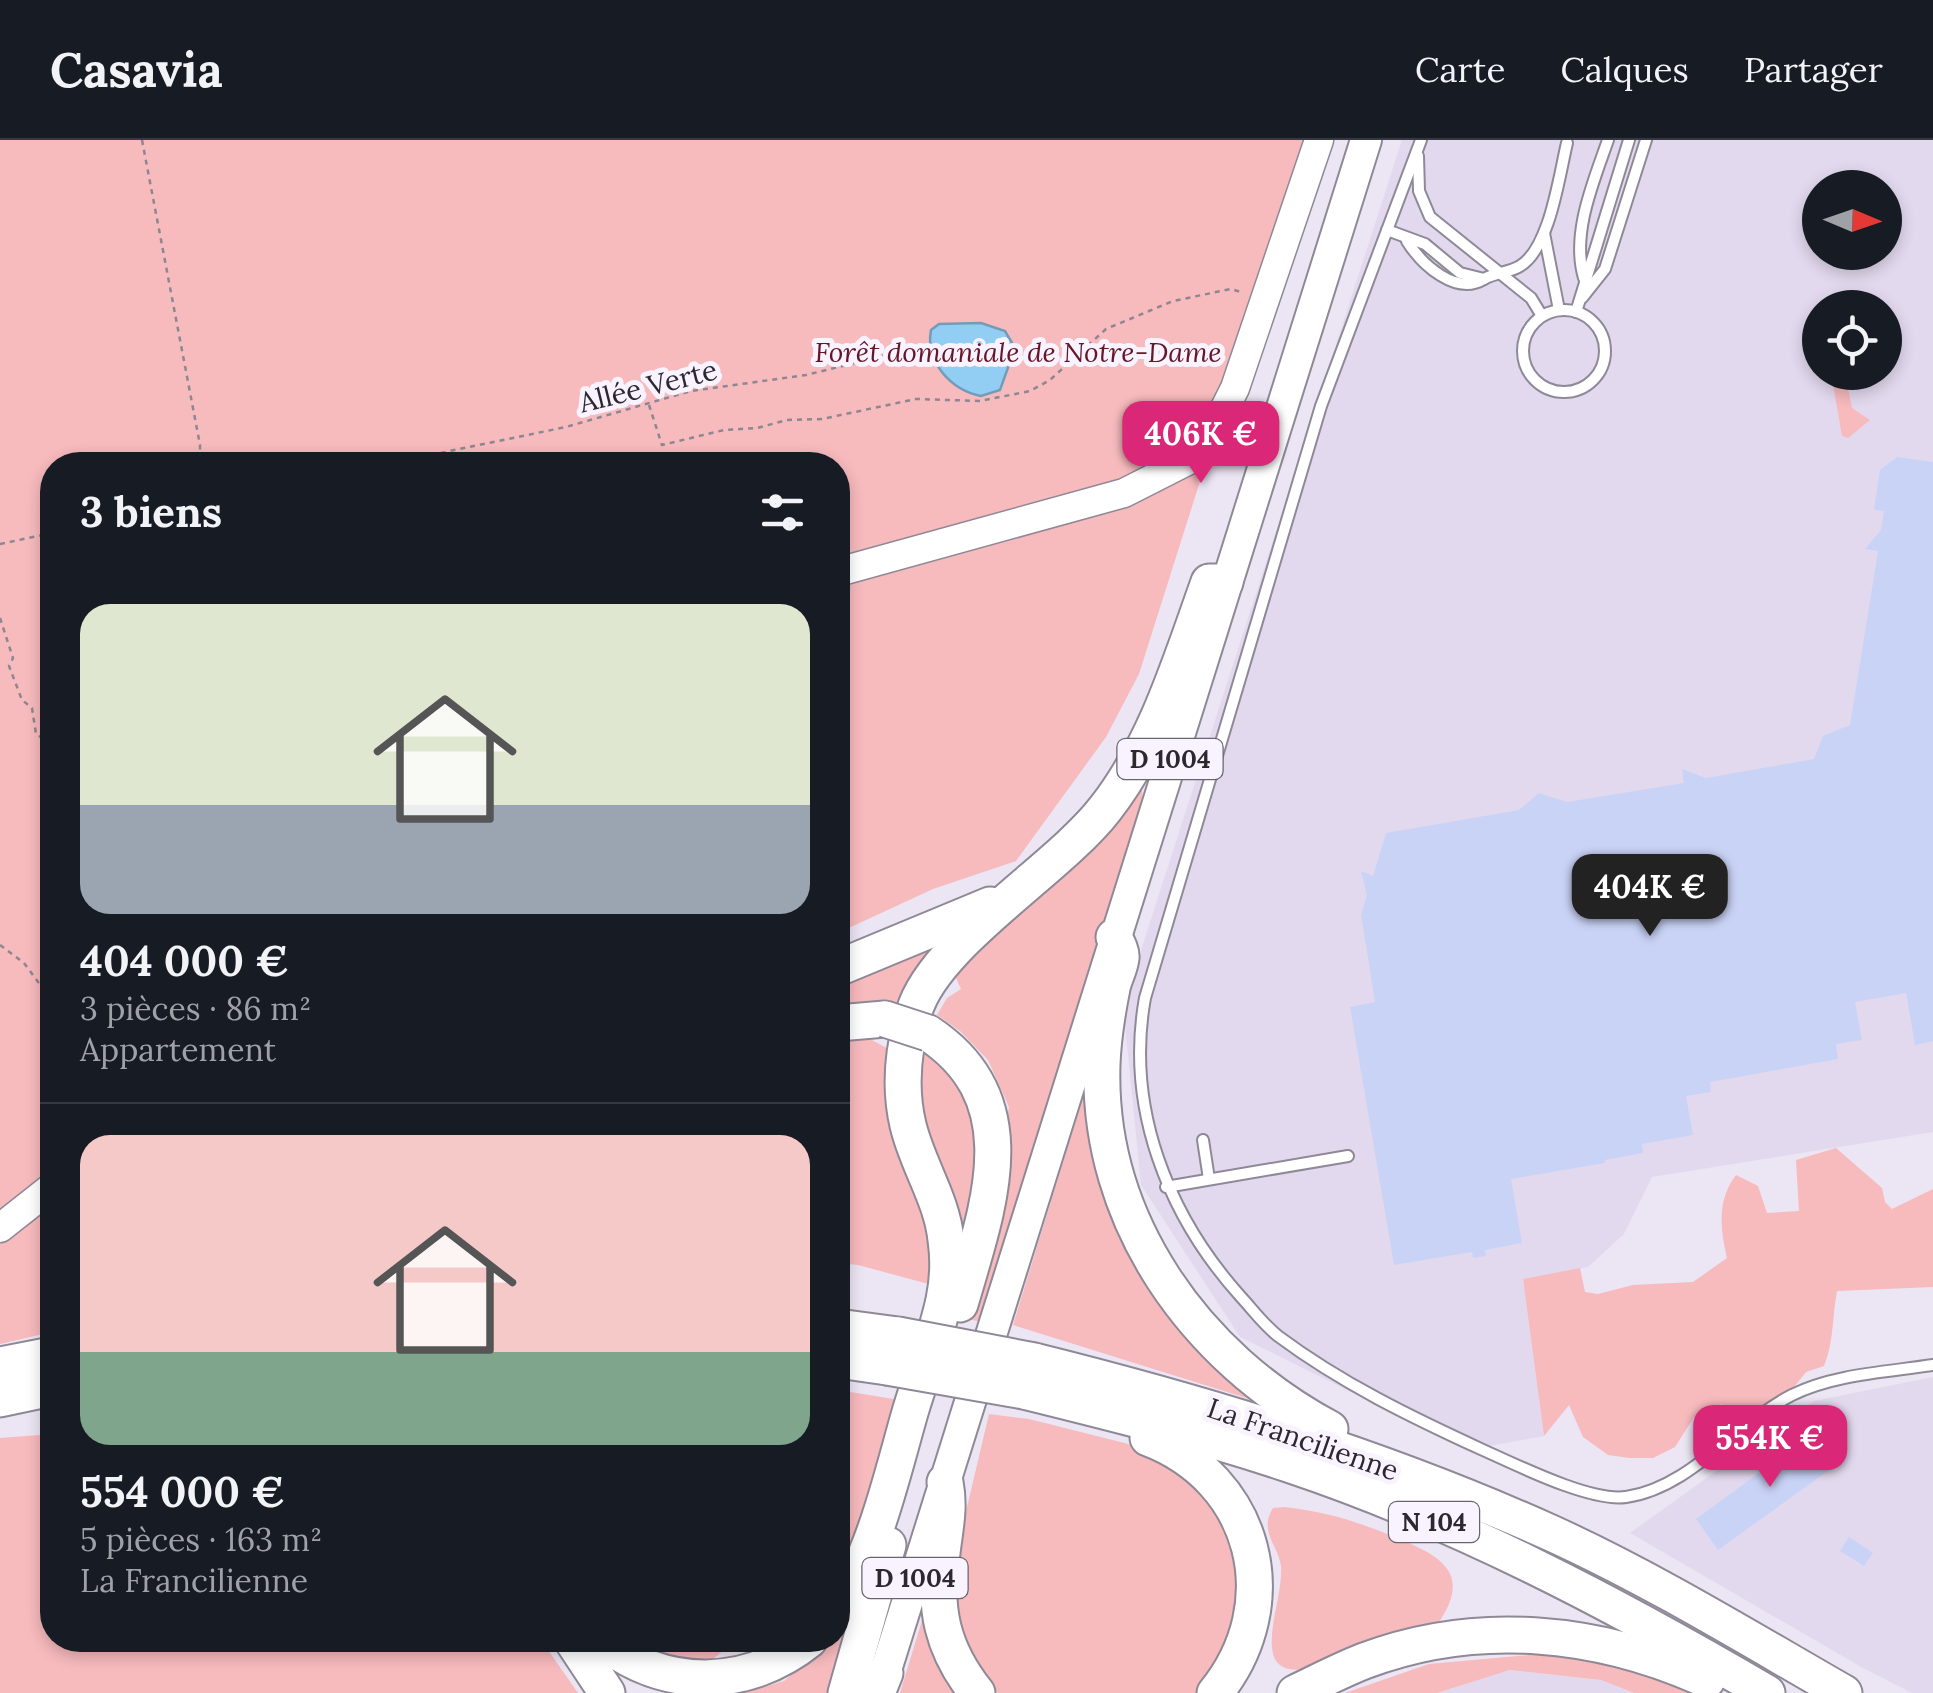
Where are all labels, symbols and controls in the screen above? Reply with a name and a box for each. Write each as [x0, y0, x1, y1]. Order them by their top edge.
text: Casavia [50, 39, 223, 100]
text: Carte [1415, 47, 1505, 92]
text: Calques [1560, 47, 1689, 92]
text: Partager [1744, 47, 1883, 92]
north arrow [1802, 170, 1902, 270]
map controls [1802, 170, 1902, 390]
button: locate [1802, 290, 1902, 390]
park label: Forêt domaniale de Notre-Dame [814, 334, 1222, 370]
street label: Allée Verte [574, 351, 721, 421]
pin: 406K € [1120, 401, 1282, 486]
text: 406K € [1144, 413, 1258, 454]
text: 3 biens [80, 485, 222, 539]
icon: filters [755, 485, 810, 540]
icon: home [355, 669, 535, 849]
road number: D 1004 [1118, 739, 1222, 779]
pin: 404K € [1569, 854, 1731, 939]
text: 404K € [1594, 866, 1706, 907]
text: 404 000 € [80, 934, 289, 988]
text: 3 pièces · 86 m² [80, 988, 311, 1029]
text: Appartement [80, 1029, 276, 1070]
icon: home [355, 1200, 535, 1380]
street label: La Francilienne [1203, 1389, 1403, 1489]
pin: 554K € [1689, 1405, 1851, 1490]
text: 554K € [1715, 1417, 1825, 1458]
text: 554 000 € [80, 1465, 285, 1519]
road number: N 104 [1389, 1502, 1479, 1542]
text: 5 pièces · 163 m² [80, 1519, 322, 1560]
road number: D 1004 [862, 1558, 968, 1598]
text: La Francilienne [80, 1560, 308, 1601]

